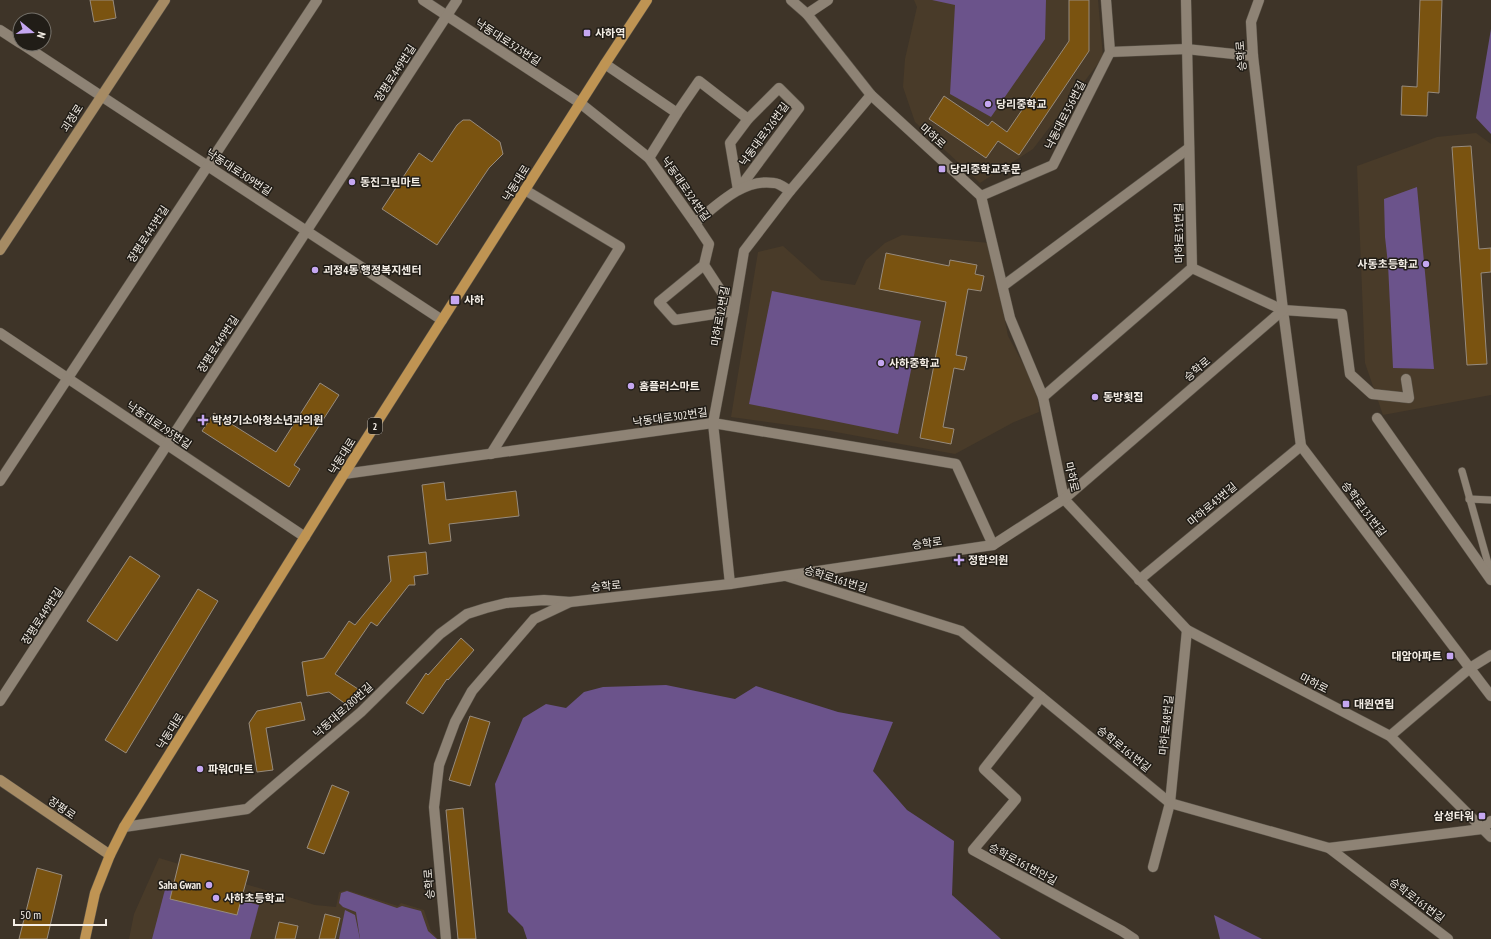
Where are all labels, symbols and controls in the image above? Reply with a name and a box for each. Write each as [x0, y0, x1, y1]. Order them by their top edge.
north arrow [12, 12, 52, 52]
street label: 낙동대로323번길 [472, 16, 544, 68]
place label: 사하역 [595, 26, 625, 40]
marker: 사하역 [582, 28, 592, 38]
text: N [34, 30, 49, 40]
street label: 승학로 [1233, 40, 1249, 72]
street label: 장평로449번길 [371, 42, 419, 104]
street label: 낙동대로356번길 [1042, 78, 1088, 152]
place label: 당리중학교 [996, 97, 1047, 111]
street label: 낙동대로326번길 [736, 99, 792, 169]
marker: 당리중학교 [983, 99, 993, 109]
street label: 괴정로 [58, 101, 86, 135]
street label: 마하로 [917, 121, 949, 151]
street label: 낙동대로309번길 [203, 146, 275, 198]
street label: 낙동대로324번길 [659, 154, 713, 224]
street label: 낙동대로 [499, 162, 533, 204]
place label: 당리중학교후문 [950, 162, 1021, 176]
marker: 당리중학교후문 [937, 164, 947, 174]
place label: 동진그린마트 [360, 175, 421, 189]
marker: 동진그린마트 [347, 177, 357, 187]
street label: 장평로443번길 [124, 203, 172, 265]
street label: 마하로31번길 [1171, 203, 1187, 263]
place label: 사동초등학교 [1357, 257, 1418, 271]
marker: 사동초등학교 [1421, 259, 1431, 269]
place label: 괴정4동 행정복지센터 [323, 263, 422, 277]
marker: 괴정4동 행정복지센터 [310, 265, 320, 275]
street label: 마하로12번길 [708, 285, 732, 347]
place label: 사하 [464, 293, 484, 307]
marker: 사하 [449, 294, 461, 306]
street label: 장평로449번길 [194, 313, 242, 375]
street label: 승학로 [1181, 354, 1213, 384]
place label: 사하중학교 [889, 356, 940, 370]
marker: 사하중학교 [876, 358, 886, 368]
place label: 홈플러스마트 [639, 379, 700, 393]
marker: 홈플러스마트 [626, 381, 636, 391]
place label: 동방횟집 [1103, 390, 1143, 404]
marker: 동방횟집 [1090, 392, 1100, 402]
street label: 낙동대로295번길 [124, 398, 194, 452]
street label: 낙동대로302번길 [632, 405, 708, 429]
place label: 박성기소아청소년과의원 [212, 413, 323, 427]
marker: 박성기소아청소년과의원 [197, 414, 209, 426]
road number: 2 [368, 418, 382, 434]
street label: 낙동대로 [325, 435, 359, 477]
street label: 마하로 [1062, 461, 1082, 493]
street label: 마하로43번길 [1184, 479, 1240, 529]
street label: 승학로131번길 [1339, 479, 1389, 539]
street label: 승학로 [911, 534, 943, 552]
place label: 정한의원 [968, 553, 1008, 567]
marker: 정한의원 [953, 554, 965, 566]
street label: 승학로161번길 [803, 563, 869, 595]
street label: 승학로 [590, 577, 622, 595]
street label: 장평로449번길 [18, 585, 66, 647]
place label: 대암아파트 [1391, 649, 1442, 663]
marker: 대암아파트 [1445, 651, 1455, 661]
street label: 마하로 [1297, 670, 1331, 696]
street label: 낙동대로280번길 [310, 680, 376, 740]
street label: 마하로48번길 [1156, 694, 1176, 756]
place label: 대원연립 [1354, 697, 1394, 711]
marker: 대원연립 [1341, 699, 1351, 709]
street label: 낙동대로 [153, 710, 187, 752]
street label: 승학로161번길 [1094, 723, 1154, 775]
place label: 파워C마트 [208, 762, 254, 776]
marker: 파워C마트 [195, 764, 205, 774]
street label: 장평로 [45, 794, 79, 822]
place label: 삼성타워 [1434, 809, 1474, 823]
marker: 삼성타워 [1477, 811, 1487, 821]
street label: 승학로161번안길 [986, 840, 1060, 888]
street label: 승학로 [421, 868, 437, 900]
street label: 승학로161번길 [1387, 875, 1447, 925]
place label: Saha Gwan [158, 878, 201, 892]
marker: Saha Gwan [204, 880, 214, 890]
place label: 사하초등학교 [224, 891, 285, 905]
marker: 사하초등학교 [211, 893, 221, 903]
scale bar [14, 901, 106, 927]
text: 50 m [20, 907, 41, 922]

